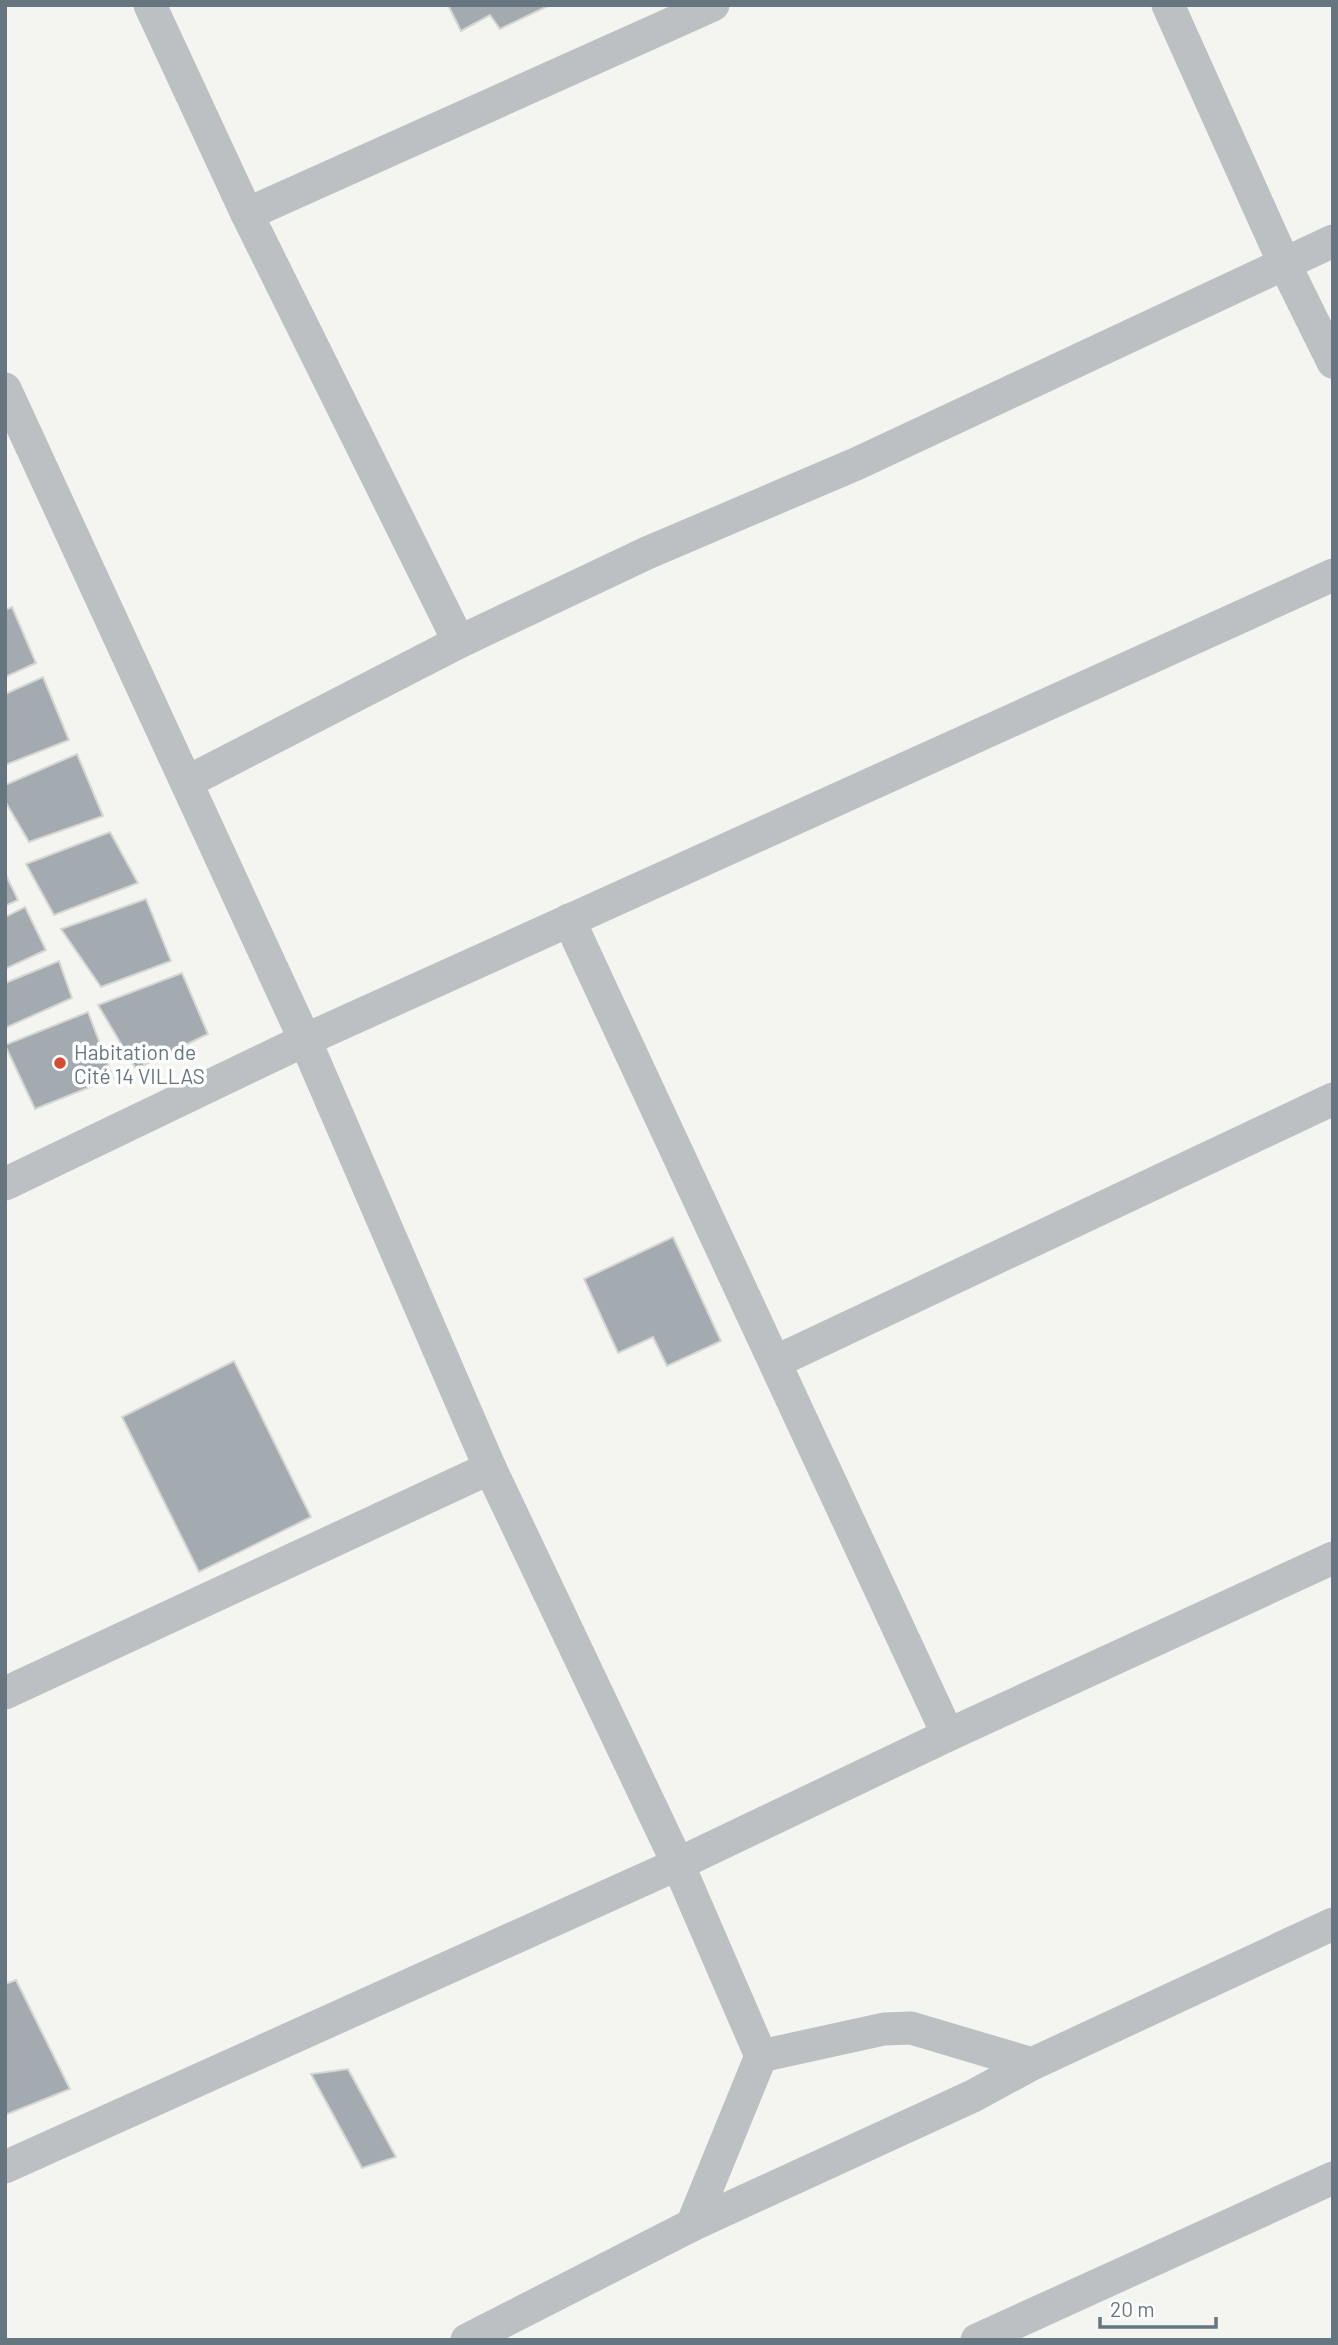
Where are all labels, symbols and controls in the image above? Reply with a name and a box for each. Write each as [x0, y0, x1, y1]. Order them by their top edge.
place label: Habitation de Cité 14 VILLAS [74, 1039, 205, 1088]
marker: Habitation de Cité 14 VILLAS [52, 1055, 68, 1071]
scale bar [1100, 2286, 1216, 2330]
text: 20 m [1110, 2296, 1155, 2321]

